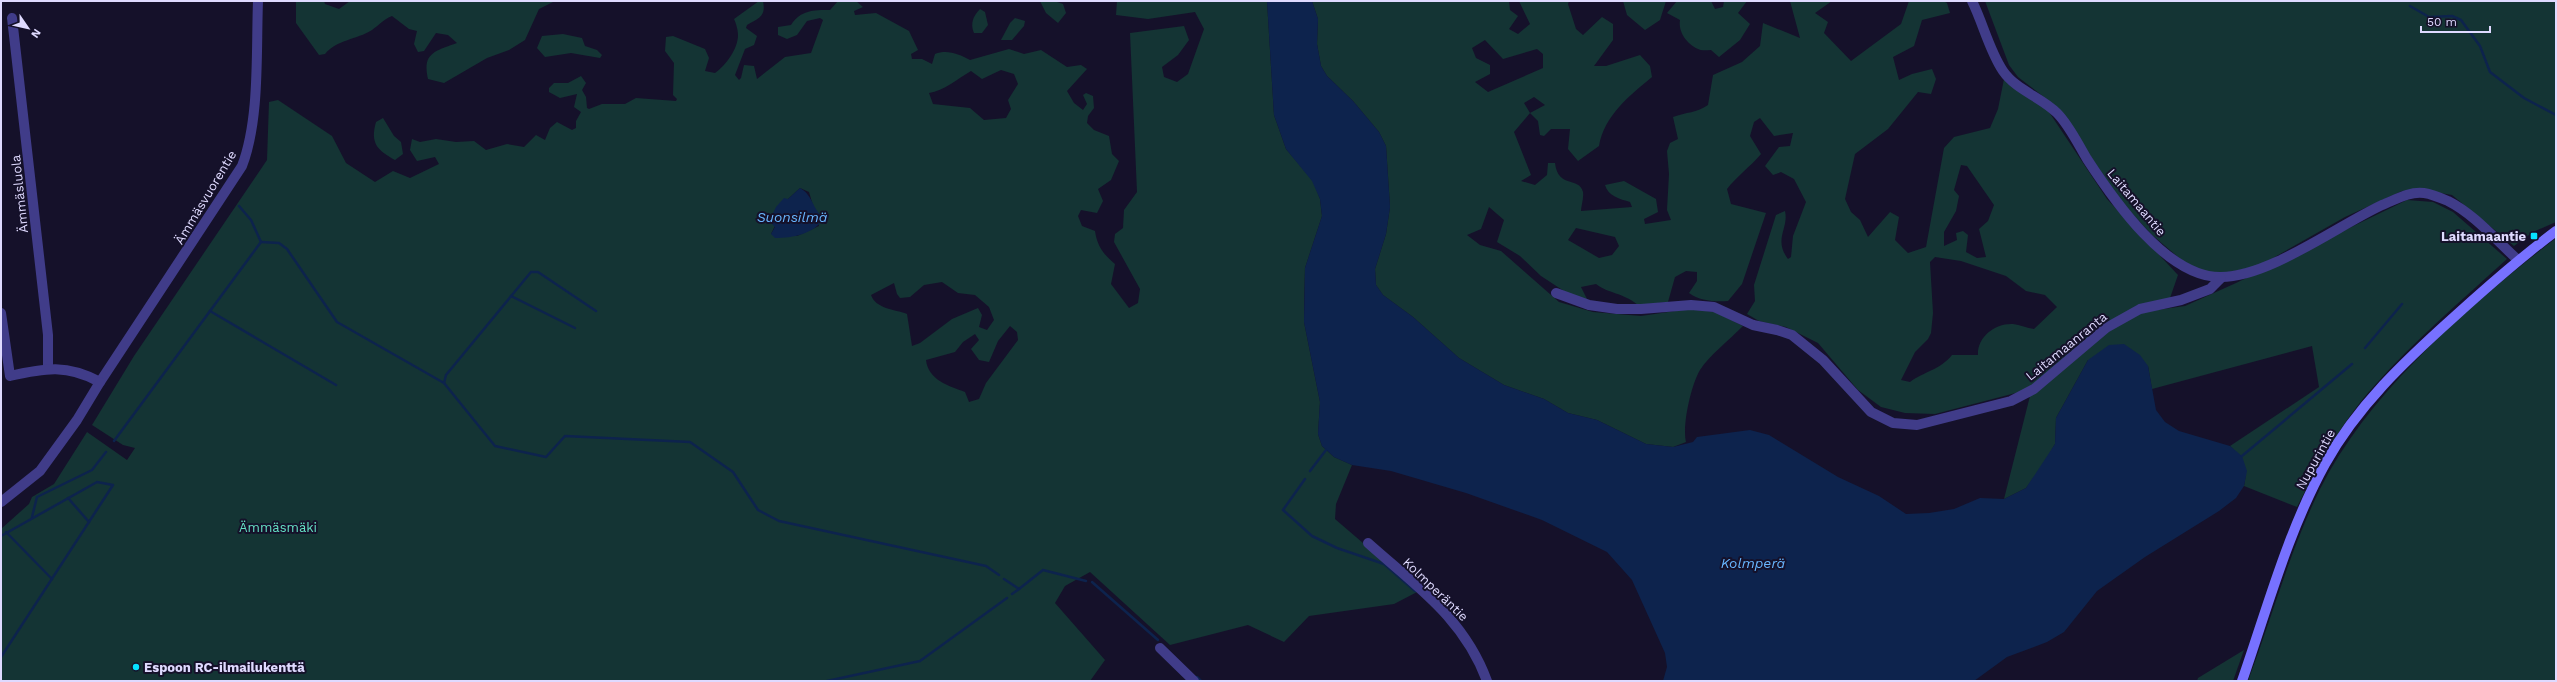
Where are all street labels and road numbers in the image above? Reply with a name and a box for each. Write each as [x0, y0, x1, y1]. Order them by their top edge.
street label: Ämmäsvuorentie [171, 148, 239, 247]
street label: Ämmäsluola [8, 153, 31, 234]
street label: Laitamaantie [2104, 166, 2169, 239]
street label: Laitamaanranta [2023, 309, 2110, 384]
street label: Nupurintie [2293, 426, 2338, 492]
street label: Kolmperäntie [1400, 555, 1471, 624]

